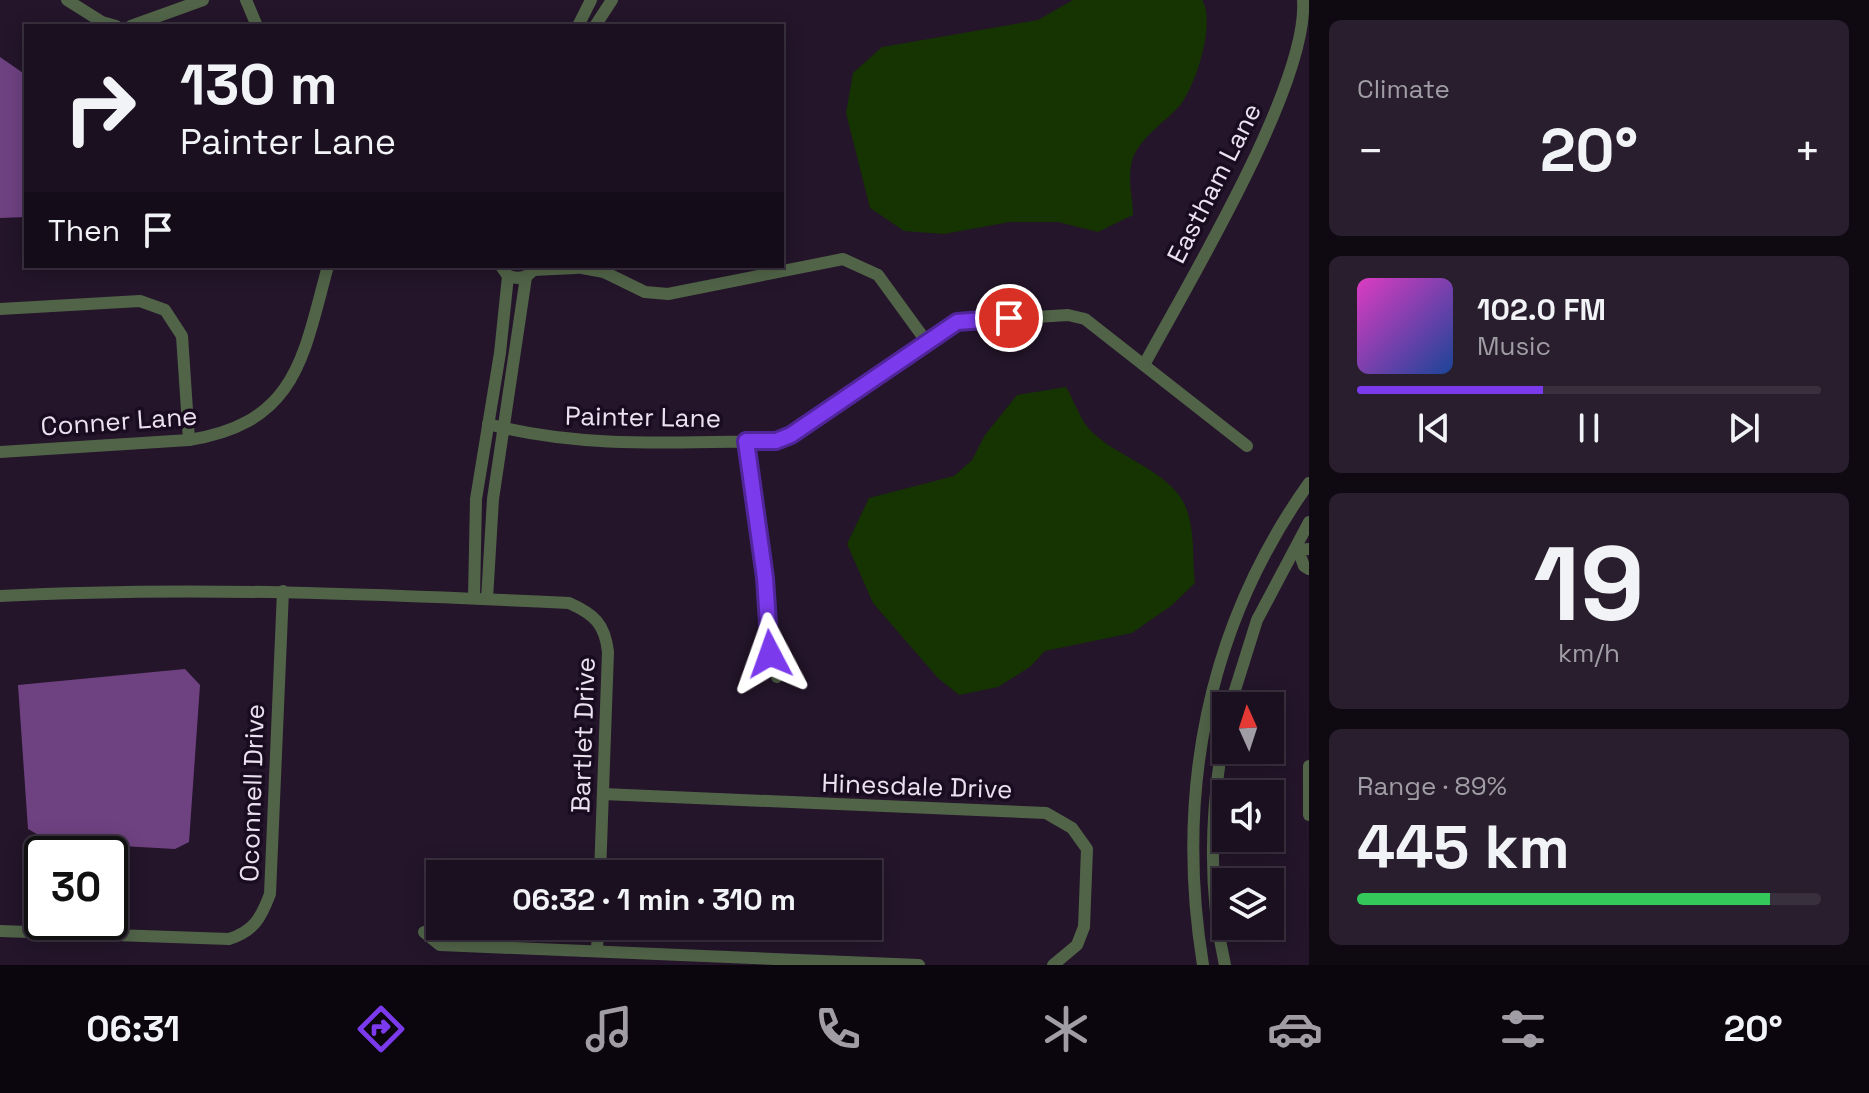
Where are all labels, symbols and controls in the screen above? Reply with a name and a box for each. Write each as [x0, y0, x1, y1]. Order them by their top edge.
text: 130 m [180, 49, 338, 120]
icon: right [48, 56, 152, 160]
text: Climate [1357, 72, 1450, 106]
street label: Eastham Lane [1159, 97, 1269, 269]
text: 20° [1540, 112, 1638, 189]
text: Painter Lane [180, 119, 396, 165]
text: − [1357, 123, 1384, 179]
text: + [1794, 123, 1821, 179]
icon: arrive [136, 208, 180, 252]
text: Then [48, 211, 120, 250]
pin [975, 284, 1043, 352]
text: 102.0 FM [1477, 290, 1606, 329]
icon: arrive [987, 296, 1031, 340]
text: Music [1477, 329, 1551, 363]
street label: Conner Lane [40, 399, 198, 443]
street label: Painter Lane [565, 399, 721, 435]
icon: previous [1412, 406, 1456, 450]
icon: pause [1567, 406, 1611, 450]
icon: next [1722, 406, 1766, 450]
text: 19 [1533, 518, 1645, 650]
position arrow [728, 612, 812, 696]
text: km/h [1558, 636, 1620, 670]
street label: Bartlet Drive [563, 656, 603, 814]
north arrow [1212, 692, 1284, 764]
map controls [1212, 692, 1284, 940]
street label: Oconnell Drive [232, 703, 272, 883]
street label: Hinesdale Drive [821, 766, 1013, 806]
text: Range · 89% [1357, 769, 1507, 803]
button: sound [1212, 780, 1284, 852]
text: 445 km [1357, 809, 1570, 886]
speed limit sign: 30 [24, 836, 128, 940]
button: layers [1212, 868, 1284, 940]
text: 06:32 · 1 min · 310 m [512, 880, 796, 919]
icon: directions [353, 1001, 409, 1057]
icon: music [581, 1001, 637, 1057]
icon: phone [810, 1001, 866, 1057]
icon: climate [1038, 1001, 1094, 1057]
icon: car [1267, 1001, 1323, 1057]
icon: filters [1495, 1001, 1551, 1057]
text: 06:31 [86, 1006, 180, 1052]
text: 20° [1724, 1006, 1783, 1052]

